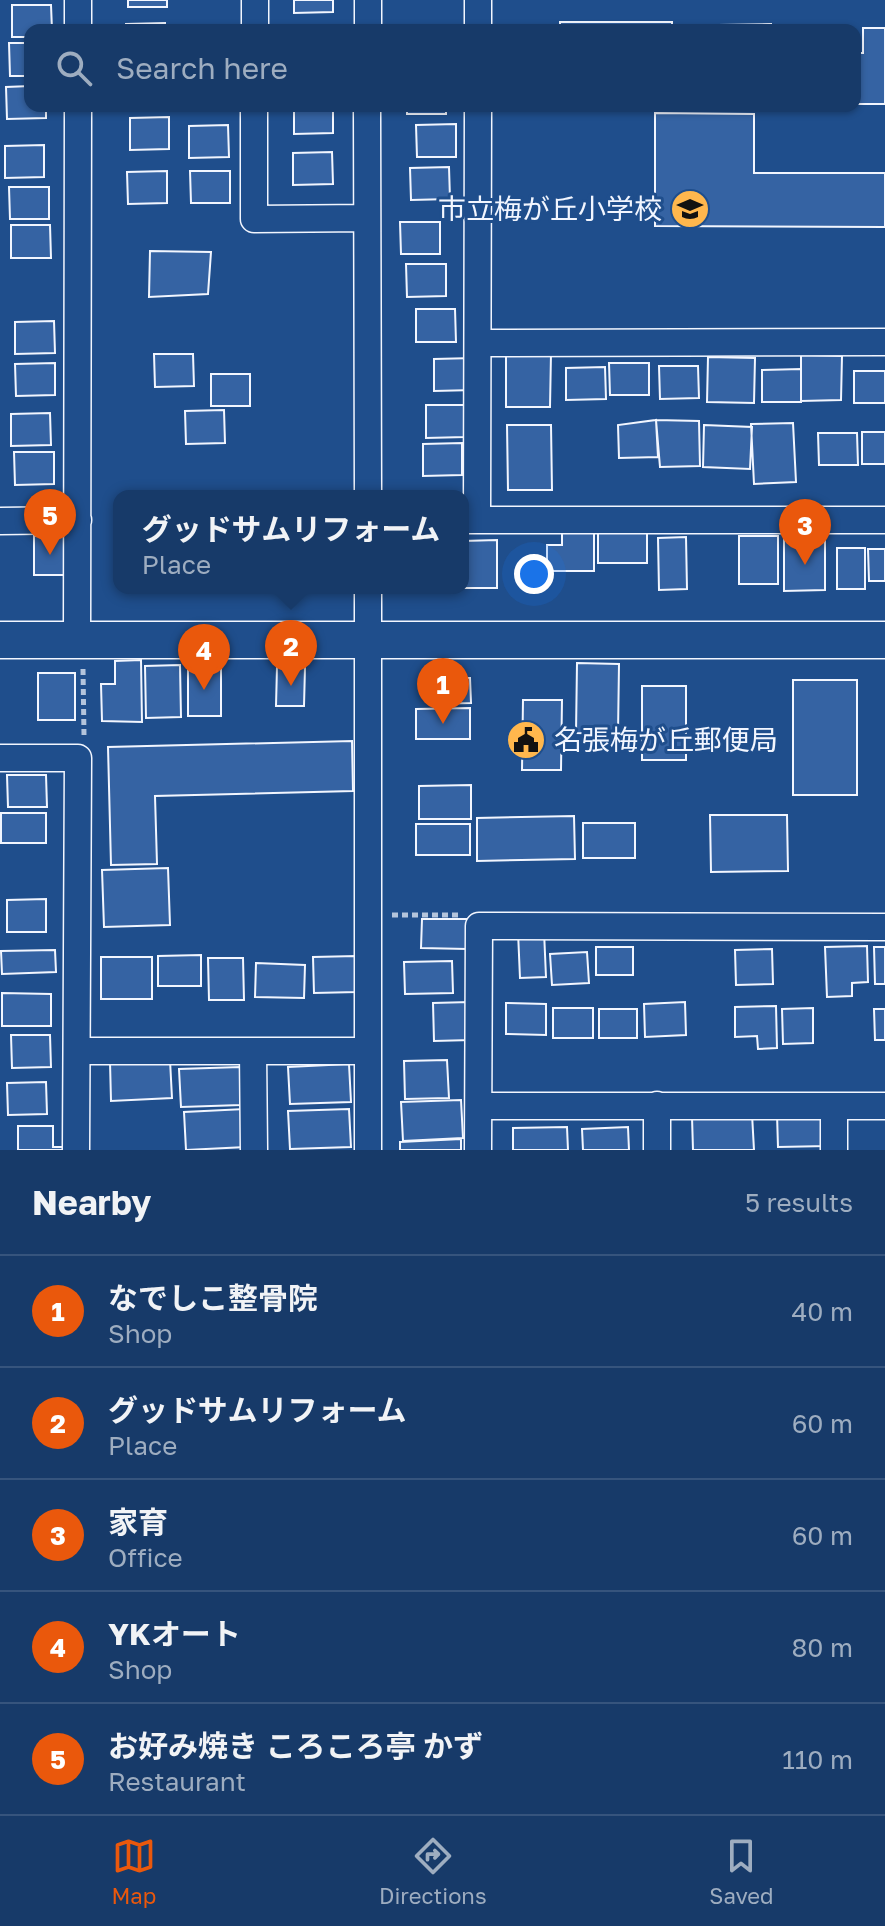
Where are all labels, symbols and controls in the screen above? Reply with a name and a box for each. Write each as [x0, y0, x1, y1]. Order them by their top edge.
search box [24, 24, 861, 112]
icon: search [52, 46, 96, 90]
text: Search here [116, 50, 288, 86]
school or university icon: 市立梅が丘小学校 [669, 188, 711, 230]
place label: 市立梅が丘小学校 [438, 192, 662, 225]
pin: 5 [24, 489, 76, 555]
popup [113, 490, 469, 594]
pin: 3 [779, 499, 831, 565]
text: グッドサムリフォーム [142, 511, 440, 547]
text: Place [142, 549, 211, 580]
your location [514, 554, 554, 594]
pin: 2 [265, 620, 317, 686]
pin: 4 [178, 624, 230, 690]
pin: 1 [417, 658, 469, 724]
public building icon: 名張梅が丘郵便局 [505, 719, 547, 761]
place label: 名張梅が丘郵便局 [554, 723, 778, 756]
text: Nearby [32, 1182, 152, 1222]
text: 5 results [745, 1187, 853, 1218]
text: なでしこ整骨院 [108, 1280, 318, 1316]
text: 1 [51, 1296, 65, 1327]
text: 40 m [792, 1296, 853, 1327]
text: Shop [108, 1318, 172, 1349]
text: グッドサムリフォーム [108, 1392, 407, 1428]
text: 2 [50, 1408, 66, 1439]
text: 60 m [792, 1408, 853, 1439]
text: Place [108, 1430, 177, 1461]
text: 家育 [108, 1504, 168, 1540]
text: 3 [50, 1520, 66, 1551]
text: 60 m [792, 1520, 853, 1551]
text: Office [108, 1542, 183, 1573]
text: YKオート [108, 1616, 241, 1652]
text: 4 [50, 1632, 66, 1663]
text: 80 m [792, 1632, 853, 1663]
text: Shop [108, 1654, 172, 1685]
text: お好み焼き ころころ亭 かず [108, 1728, 483, 1764]
text: 5 [50, 1744, 66, 1775]
text: 110 m [782, 1744, 853, 1775]
text: Restaurant [108, 1766, 246, 1797]
tab: Map [111, 1834, 156, 1909]
tab: Directions [379, 1834, 487, 1909]
tab: Saved [709, 1834, 774, 1909]

